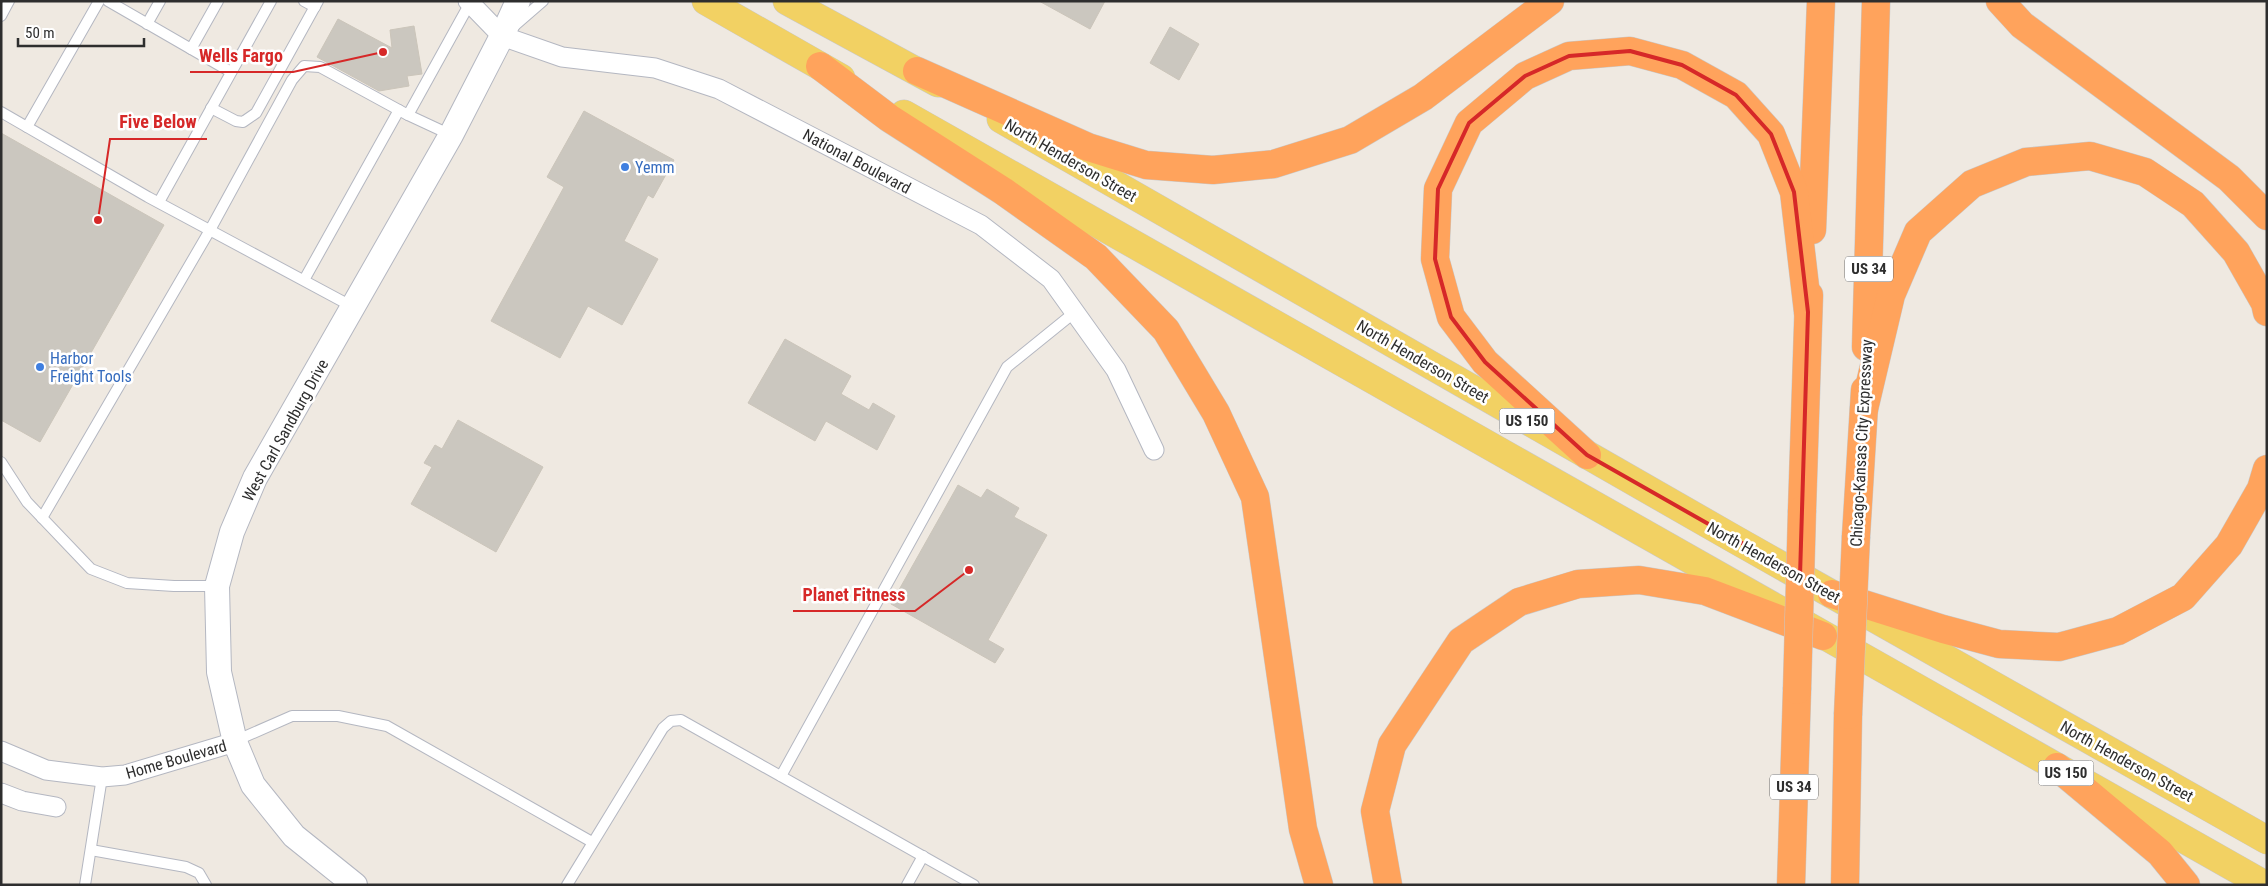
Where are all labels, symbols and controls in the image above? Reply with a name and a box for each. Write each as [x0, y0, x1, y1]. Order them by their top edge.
scale bar [18, 15, 144, 47]
text: 50 m [25, 24, 55, 42]
callout: Wells Fargo [190, 39, 293, 72]
text: Wells Fargo [199, 45, 283, 66]
callout: Five Below [110, 106, 207, 139]
text: Five Below [119, 111, 197, 132]
street label: North Henderson Street [1001, 115, 1140, 206]
street label: National Boulevard [800, 125, 914, 198]
place label: Yemm [635, 158, 674, 177]
marker: Yemm [619, 161, 631, 173]
road number: US 34 [1845, 256, 1893, 282]
street label: North Henderson Street [1353, 316, 1492, 407]
street label: Chicago-Kansas City Expressway [1847, 339, 1876, 547]
place label: Harbor Freight Tools [50, 349, 132, 386]
street label: West Carl Sandburg Drive [238, 356, 332, 505]
marker: Harbor Freight Tools [34, 361, 46, 373]
road number: US 150 [1500, 408, 1554, 434]
street label: North Henderson Street [1704, 518, 1844, 607]
callout: Planet Fitness [793, 578, 915, 611]
text: Planet Fitness [803, 584, 905, 605]
street label: North Henderson Street [2057, 717, 2197, 806]
street label: Home Boulevard [124, 736, 229, 783]
road number: US 150 [2038, 760, 2094, 786]
road number: US 34 [1770, 774, 1818, 800]

